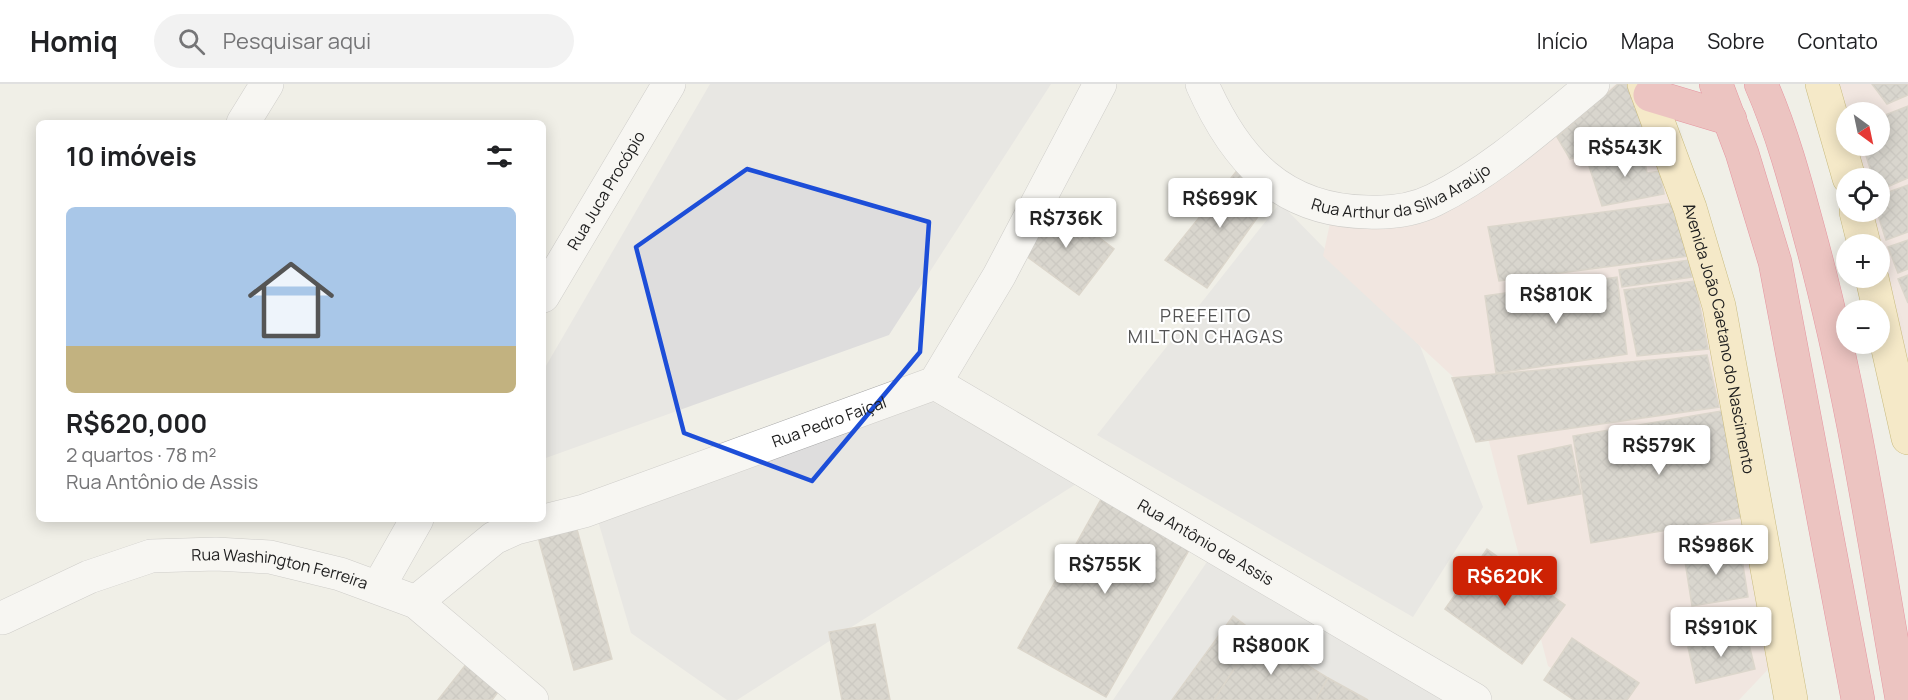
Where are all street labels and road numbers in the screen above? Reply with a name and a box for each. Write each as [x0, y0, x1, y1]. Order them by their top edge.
street label: Rua Juca Procópio [562, 127, 650, 254]
street label: Rua Arthur da Silva Araújo [1309, 158, 1495, 223]
street label: Avenida João Caetano do Nascimento [1678, 200, 1760, 475]
street label: Rua Pedro Faiçal [769, 391, 889, 453]
street label: Rua Antônio de Assis [1134, 493, 1278, 590]
street label: Rua Washington Ferreira [191, 543, 371, 594]

